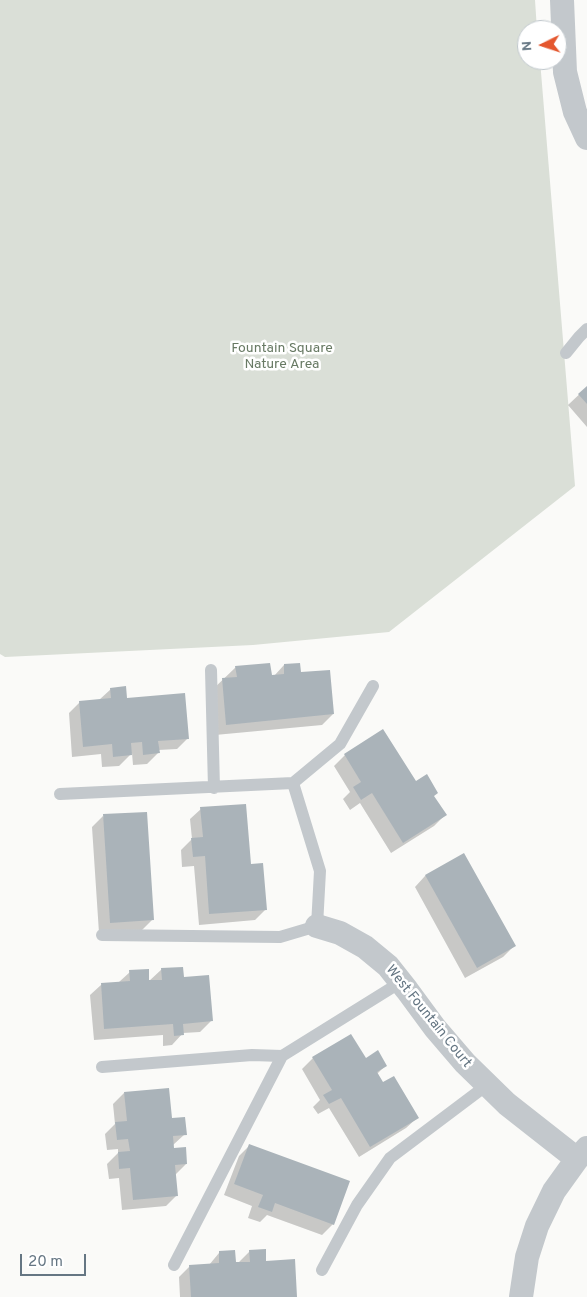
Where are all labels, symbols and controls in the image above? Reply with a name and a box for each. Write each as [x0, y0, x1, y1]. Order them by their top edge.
north arrow [517, 20, 567, 70]
text: N [519, 40, 536, 52]
park label: Fountain Square Nature Area [231, 341, 333, 374]
street label: West Fountain Court [381, 962, 475, 1072]
scale bar [22, 1244, 89, 1276]
text: 20 m [28, 1253, 63, 1272]

